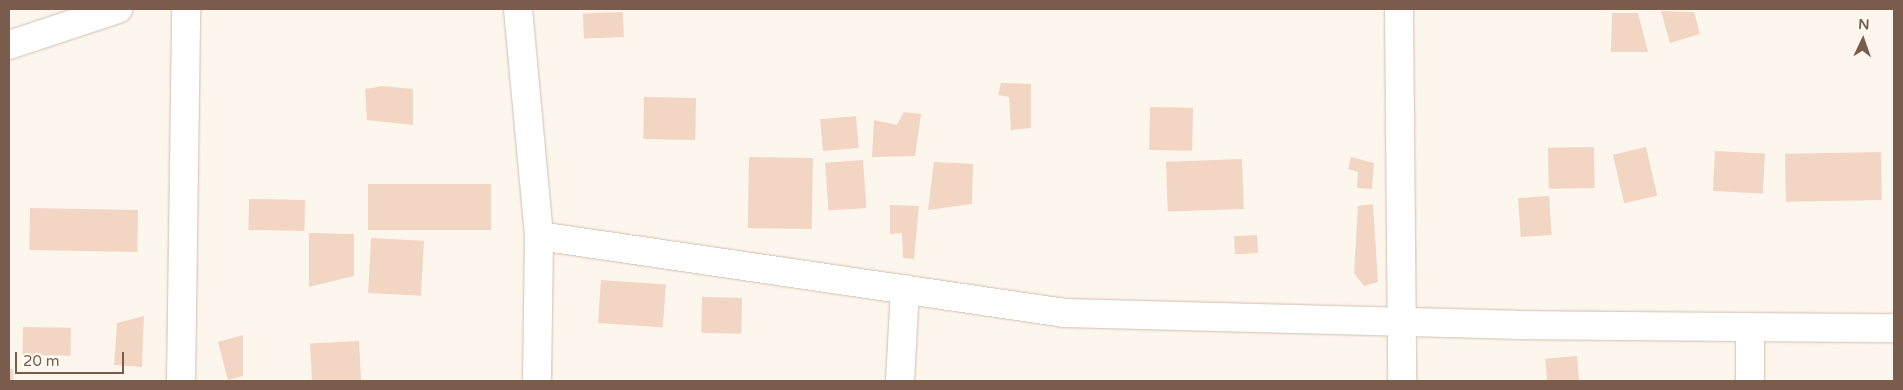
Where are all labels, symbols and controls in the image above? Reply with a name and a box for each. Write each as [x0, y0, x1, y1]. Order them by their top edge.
north arrow [1838, 15, 1888, 65]
text: N [1858, 16, 1870, 33]
scale bar [18, 342, 126, 374]
text: 20 m [23, 352, 60, 370]

